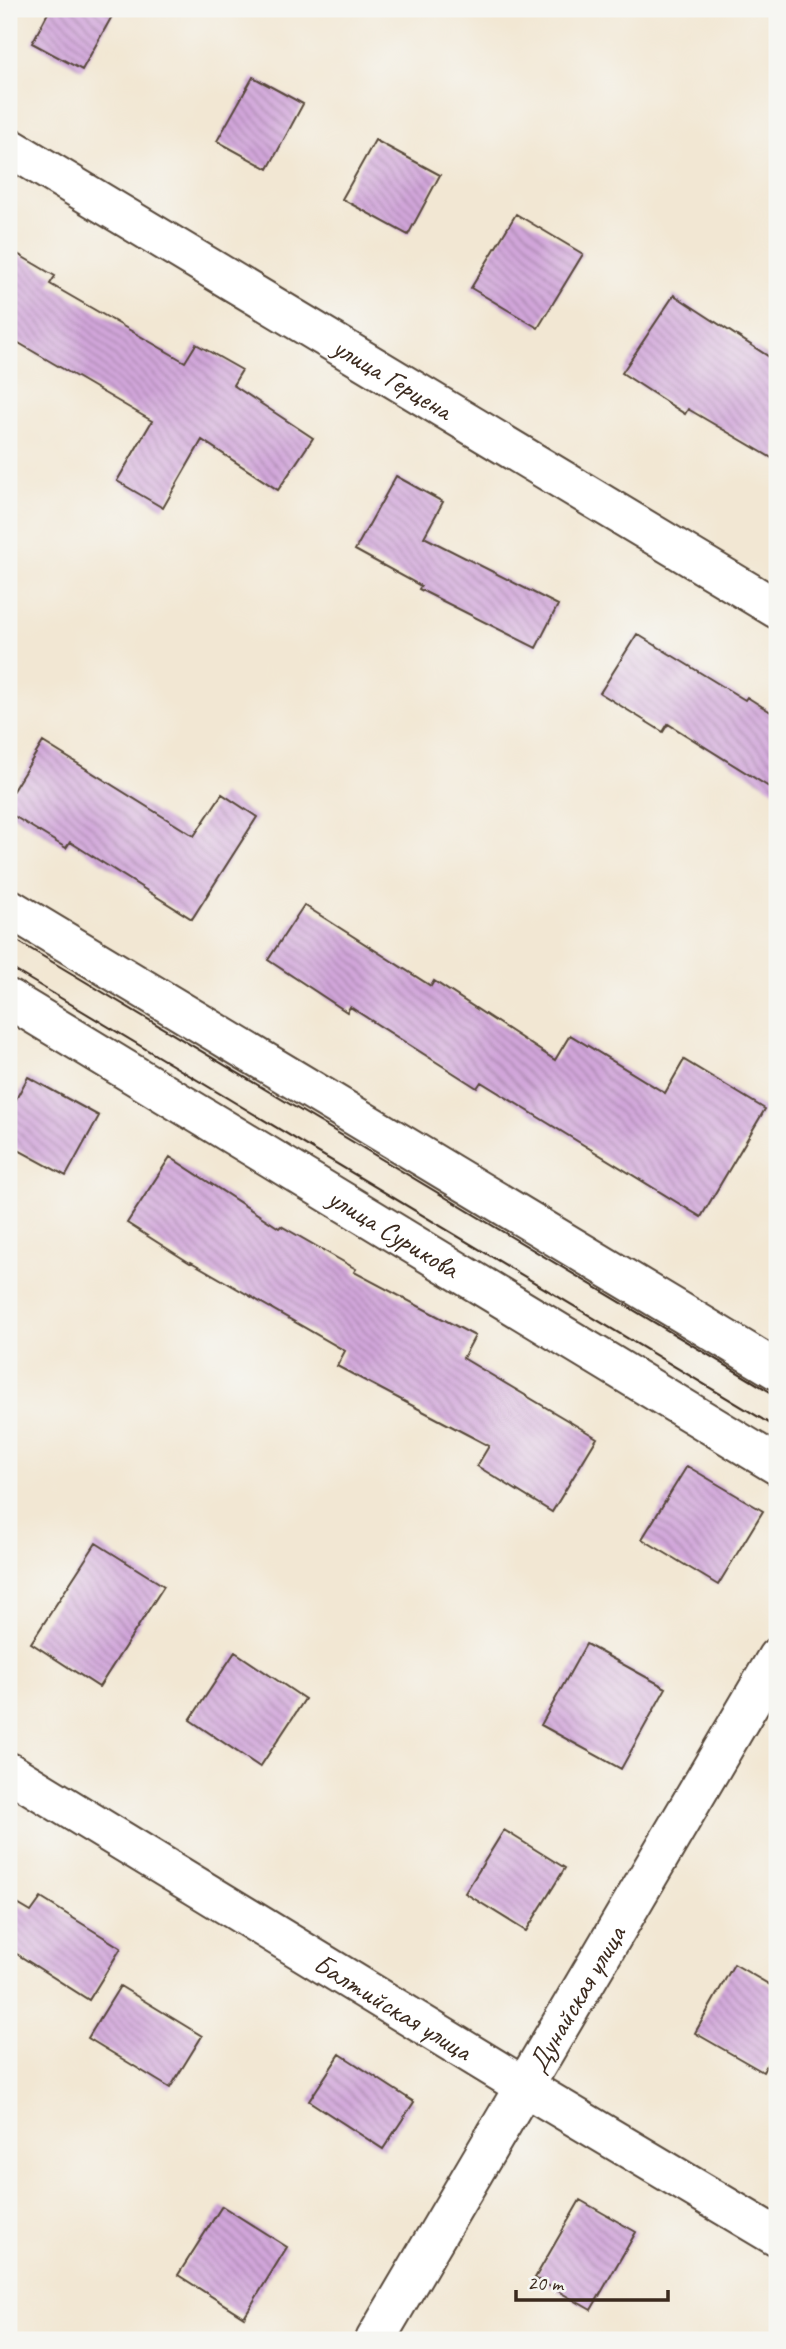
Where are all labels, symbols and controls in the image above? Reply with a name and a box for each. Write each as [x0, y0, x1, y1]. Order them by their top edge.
street label: улица Герцена [325, 328, 461, 428]
street label: улица Сурикова [320, 1178, 467, 1286]
street label: Дунайская улица [519, 1918, 633, 2078]
street label: Балтийская улица [308, 1945, 480, 2069]
scale bar [516, 2258, 669, 2302]
text: 20 m [527, 2270, 565, 2296]

